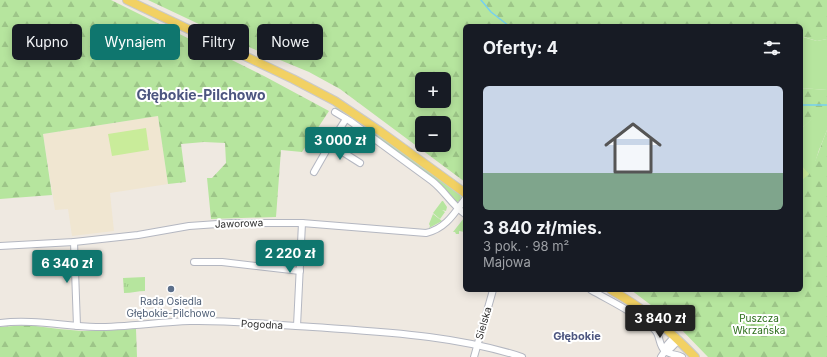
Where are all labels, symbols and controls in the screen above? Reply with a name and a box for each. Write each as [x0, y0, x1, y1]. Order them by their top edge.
chip: Kupno [12, 24, 82, 60]
chip: Wynajem [90, 24, 180, 60]
chip: Filtry [188, 24, 249, 60]
chip: Nowe [257, 24, 323, 60]
icon: filters [761, 37, 783, 59]
text: Oferty: 4 [483, 38, 558, 58]
map controls [415, 72, 451, 152]
button: + [415, 72, 451, 108]
district label: Głębokie-Pilchowo [136, 86, 266, 103]
icon: home [597, 112, 669, 184]
button: − [415, 116, 451, 152]
pin: 3 000 zł [299, 127, 381, 161]
text: 3 000 zł [314, 132, 366, 148]
street label: Jaworowa [215, 216, 263, 230]
text: 3 840 zł/mies. [483, 218, 602, 238]
text: 3 pok. · 98 m² [483, 238, 569, 254]
pin: 2 220 zł [249, 240, 331, 274]
text: 2 220 zł [265, 245, 315, 261]
pin: 6 340 zł [26, 250, 108, 284]
text: Majowa [483, 254, 531, 270]
text: 6 340 zł [41, 255, 93, 271]
marker: Rada Osiedla Głębokie-Pilchowo [166, 284, 176, 294]
place label: Rada Osiedla Głębokie-Pilchowo [127, 295, 215, 319]
street label: Sielska [473, 305, 493, 341]
pin: 3 840 zł [619, 305, 701, 339]
text: 3 840 zł [634, 310, 686, 326]
park label: Puszcza Wkrzańska [733, 312, 785, 336]
street label: Pogodna [241, 317, 283, 331]
district label: Głębokie [553, 329, 601, 343]

